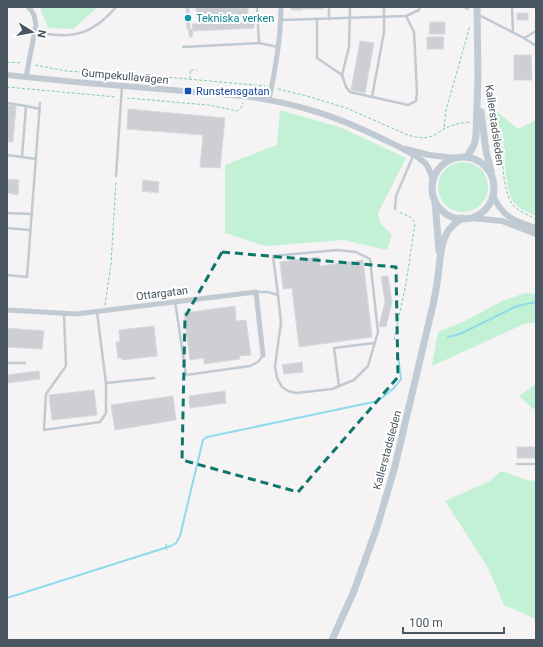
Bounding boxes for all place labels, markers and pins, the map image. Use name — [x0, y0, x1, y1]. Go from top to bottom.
place label: Tekniska verken — [196, 12, 274, 25]
marker: Tekniska verken — [183, 13, 193, 23]
place label: Runstensgatan — [196, 85, 270, 98]
marker: Runstensgatan — [183, 86, 193, 96]

